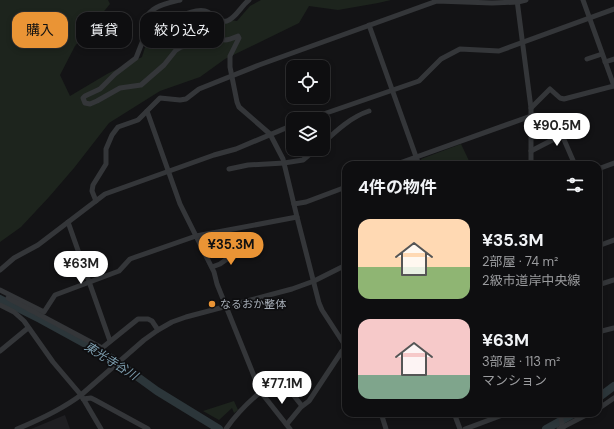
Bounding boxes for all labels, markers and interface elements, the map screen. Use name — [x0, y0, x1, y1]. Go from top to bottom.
chip: 購入 — [12, 12, 68, 48]
chip: 賃貸 — [76, 12, 132, 48]
chip: 絞り込み — [140, 12, 224, 48]
map controls — [286, 60, 330, 156]
button: locate — [286, 60, 330, 104]
button: layers — [286, 112, 330, 156]
pin: ¥90.5M — [524, 113, 590, 147]
text: ¥90.5M — [533, 117, 581, 134]
icon: filters — [564, 174, 586, 196]
text: 4件の物件 — [358, 176, 437, 198]
text: ¥35.3M — [482, 229, 543, 251]
pin: ¥35.3M — [198, 232, 264, 266]
icon: home — [390, 235, 438, 283]
text: ¥35.3M — [207, 236, 255, 253]
pin: ¥63M — [57, 251, 105, 285]
text: 2部屋 · 74 m² — [482, 253, 558, 270]
text: ¥63M — [63, 255, 99, 272]
text: 2級市道岸中央線 — [482, 272, 581, 289]
place label: なるおか整体 — [220, 297, 287, 311]
marker: なるおか整体 — [207, 299, 217, 309]
text: ¥63M — [482, 329, 529, 351]
icon: home — [390, 335, 438, 383]
water label: 東光寺谷川 — [81, 338, 142, 385]
text: 3部屋 · 113 m² — [482, 353, 560, 370]
pin: ¥77.1M — [249, 371, 315, 405]
text: マンション — [482, 372, 547, 389]
text: ¥77.1M — [261, 375, 303, 392]

